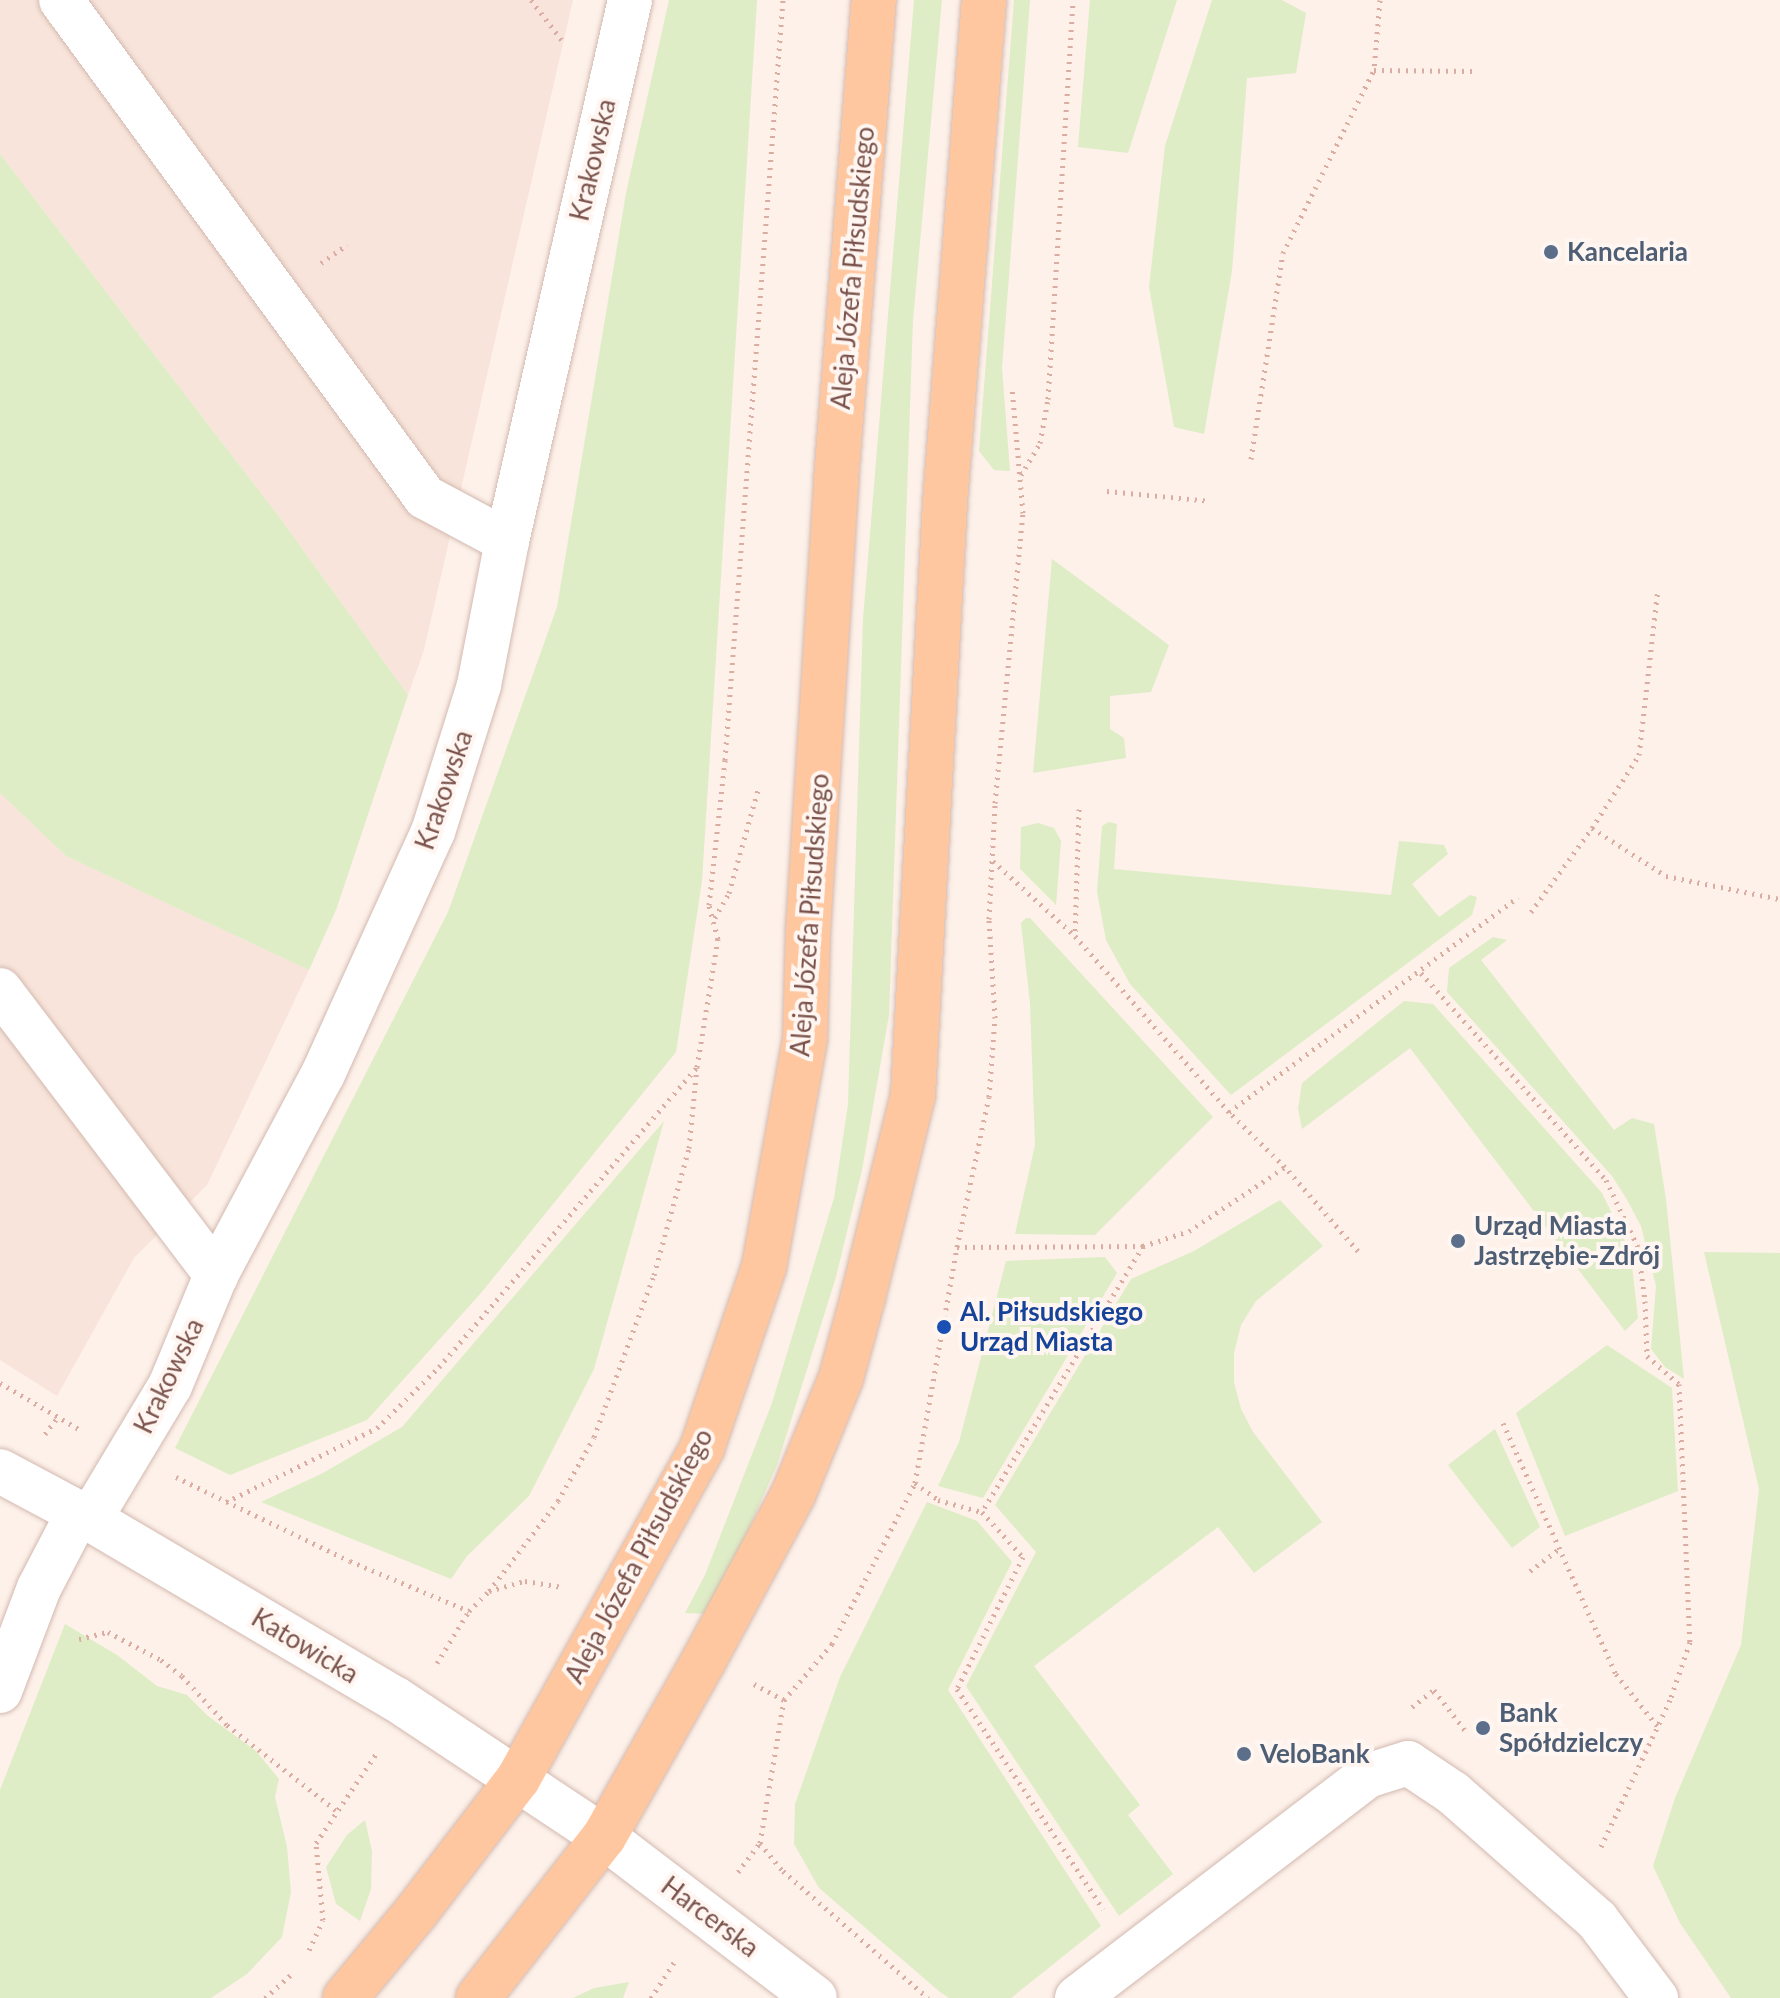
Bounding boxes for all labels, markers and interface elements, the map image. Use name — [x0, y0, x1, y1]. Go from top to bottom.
street label: Krakowska — [564, 96, 622, 224]
street label: Aleja Józefa Piłsudskiego — [825, 125, 881, 411]
place label: Kancelaria — [1567, 236, 1688, 268]
marker: Kancelaria — [1542, 243, 1560, 261]
street label: Krakowska — [409, 726, 479, 854]
street label: Aleja Józefa Piłsudskiego — [785, 772, 835, 1058]
place label: Urząd Miasta Jastrzębie-Zdrój — [1474, 1210, 1660, 1272]
marker: Urząd Miasta Jastrzębie-Zdrój — [1449, 1232, 1467, 1250]
place label: Al. Piłsudskiego Urząd Miasta — [960, 1296, 1143, 1358]
street label: Krakowska — [128, 1313, 210, 1439]
marker: Al. Piłsudskiego Urząd Miasta — [935, 1318, 953, 1336]
street label: Aleja Józefa Piłsudskiego — [558, 1423, 720, 1689]
street label: Katowicka — [246, 1602, 364, 1690]
place label: Bank Spółdzielczy — [1499, 1697, 1643, 1758]
marker: Bank Spółdzielczy — [1474, 1719, 1492, 1737]
place label: VeloBank — [1260, 1738, 1370, 1770]
marker: VeloBank — [1235, 1745, 1253, 1763]
street label: Harcerska — [655, 1870, 765, 1964]

